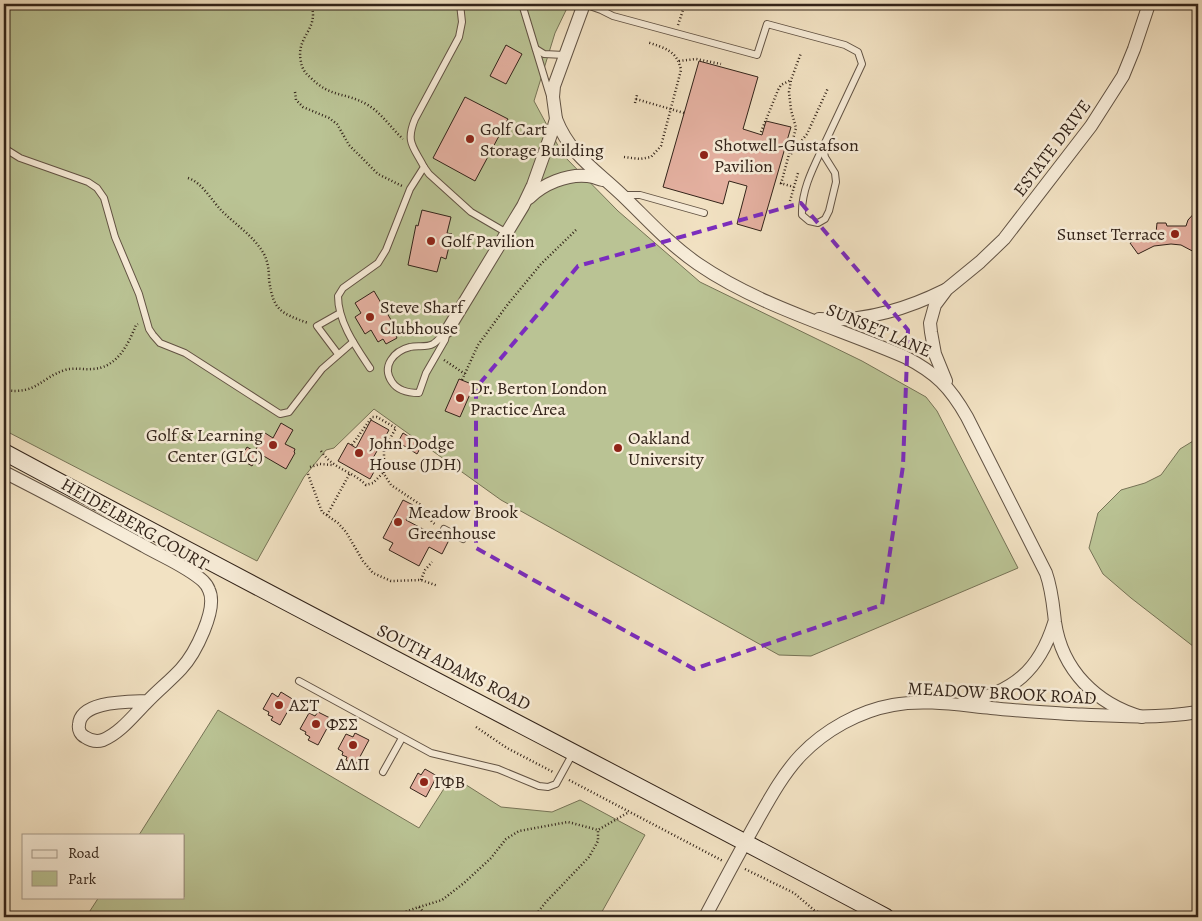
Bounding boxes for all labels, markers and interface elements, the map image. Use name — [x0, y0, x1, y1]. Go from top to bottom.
street label: ESTATE DRIVE — [1008, 95, 1096, 201]
place label: Golf Cart Storage Building — [480, 117, 604, 162]
marker: Golf Cart Storage Building — [464, 133, 476, 145]
place label: Shotwell-Gustafson Pavilion — [714, 133, 859, 178]
marker: Shotwell-Gustafson Pavilion — [698, 149, 710, 161]
place label: Sunset Terrace — [1057, 222, 1165, 246]
marker: Sunset Terrace — [1169, 228, 1181, 240]
place label: Golf Pavilion — [441, 229, 535, 253]
marker: Golf Pavilion — [425, 235, 437, 247]
place label: Steve Sharf Clubhouse — [380, 295, 466, 340]
street label: SUNSET LANE — [823, 297, 935, 363]
marker: Steve Sharf Clubhouse — [364, 311, 376, 323]
place label: Dr. Berton London Practice Area — [470, 376, 607, 421]
marker: Dr. Berton London Practice Area — [454, 392, 466, 404]
place label: Golf & Learning Center (GLC) — [146, 423, 263, 468]
place label: Oakland University — [628, 426, 705, 471]
place label: John Dodge House (JDH) — [369, 431, 462, 476]
marker: Golf & Learning Center (GLC) — [267, 439, 279, 451]
marker: Oakland University — [612, 442, 624, 454]
marker: John Dodge House (JDH) — [353, 447, 365, 459]
street label: HEIDELBERG COURT — [57, 472, 214, 576]
place label: Meadow Brook Greenhouse — [408, 500, 518, 545]
marker: Meadow Brook Greenhouse — [392, 516, 404, 528]
street label: SOUTH ADAMS ROAD — [373, 618, 535, 716]
street label: MEADOW BROOK ROAD — [907, 676, 1097, 710]
place label: AΣΤ — [288, 693, 320, 717]
marker: AΣΤ — [273, 699, 285, 711]
place label: ΦΣΣ — [326, 712, 358, 736]
marker: ΦΣΣ — [310, 718, 322, 730]
marker: AΛΠ — [347, 739, 359, 751]
place label: AΛΠ — [335, 752, 370, 776]
place label: ΓΦB — [434, 770, 465, 794]
marker: ΓΦB — [418, 776, 430, 788]
legend — [22, 834, 185, 898]
text: Road — [68, 843, 100, 863]
text: Park — [68, 869, 97, 889]

